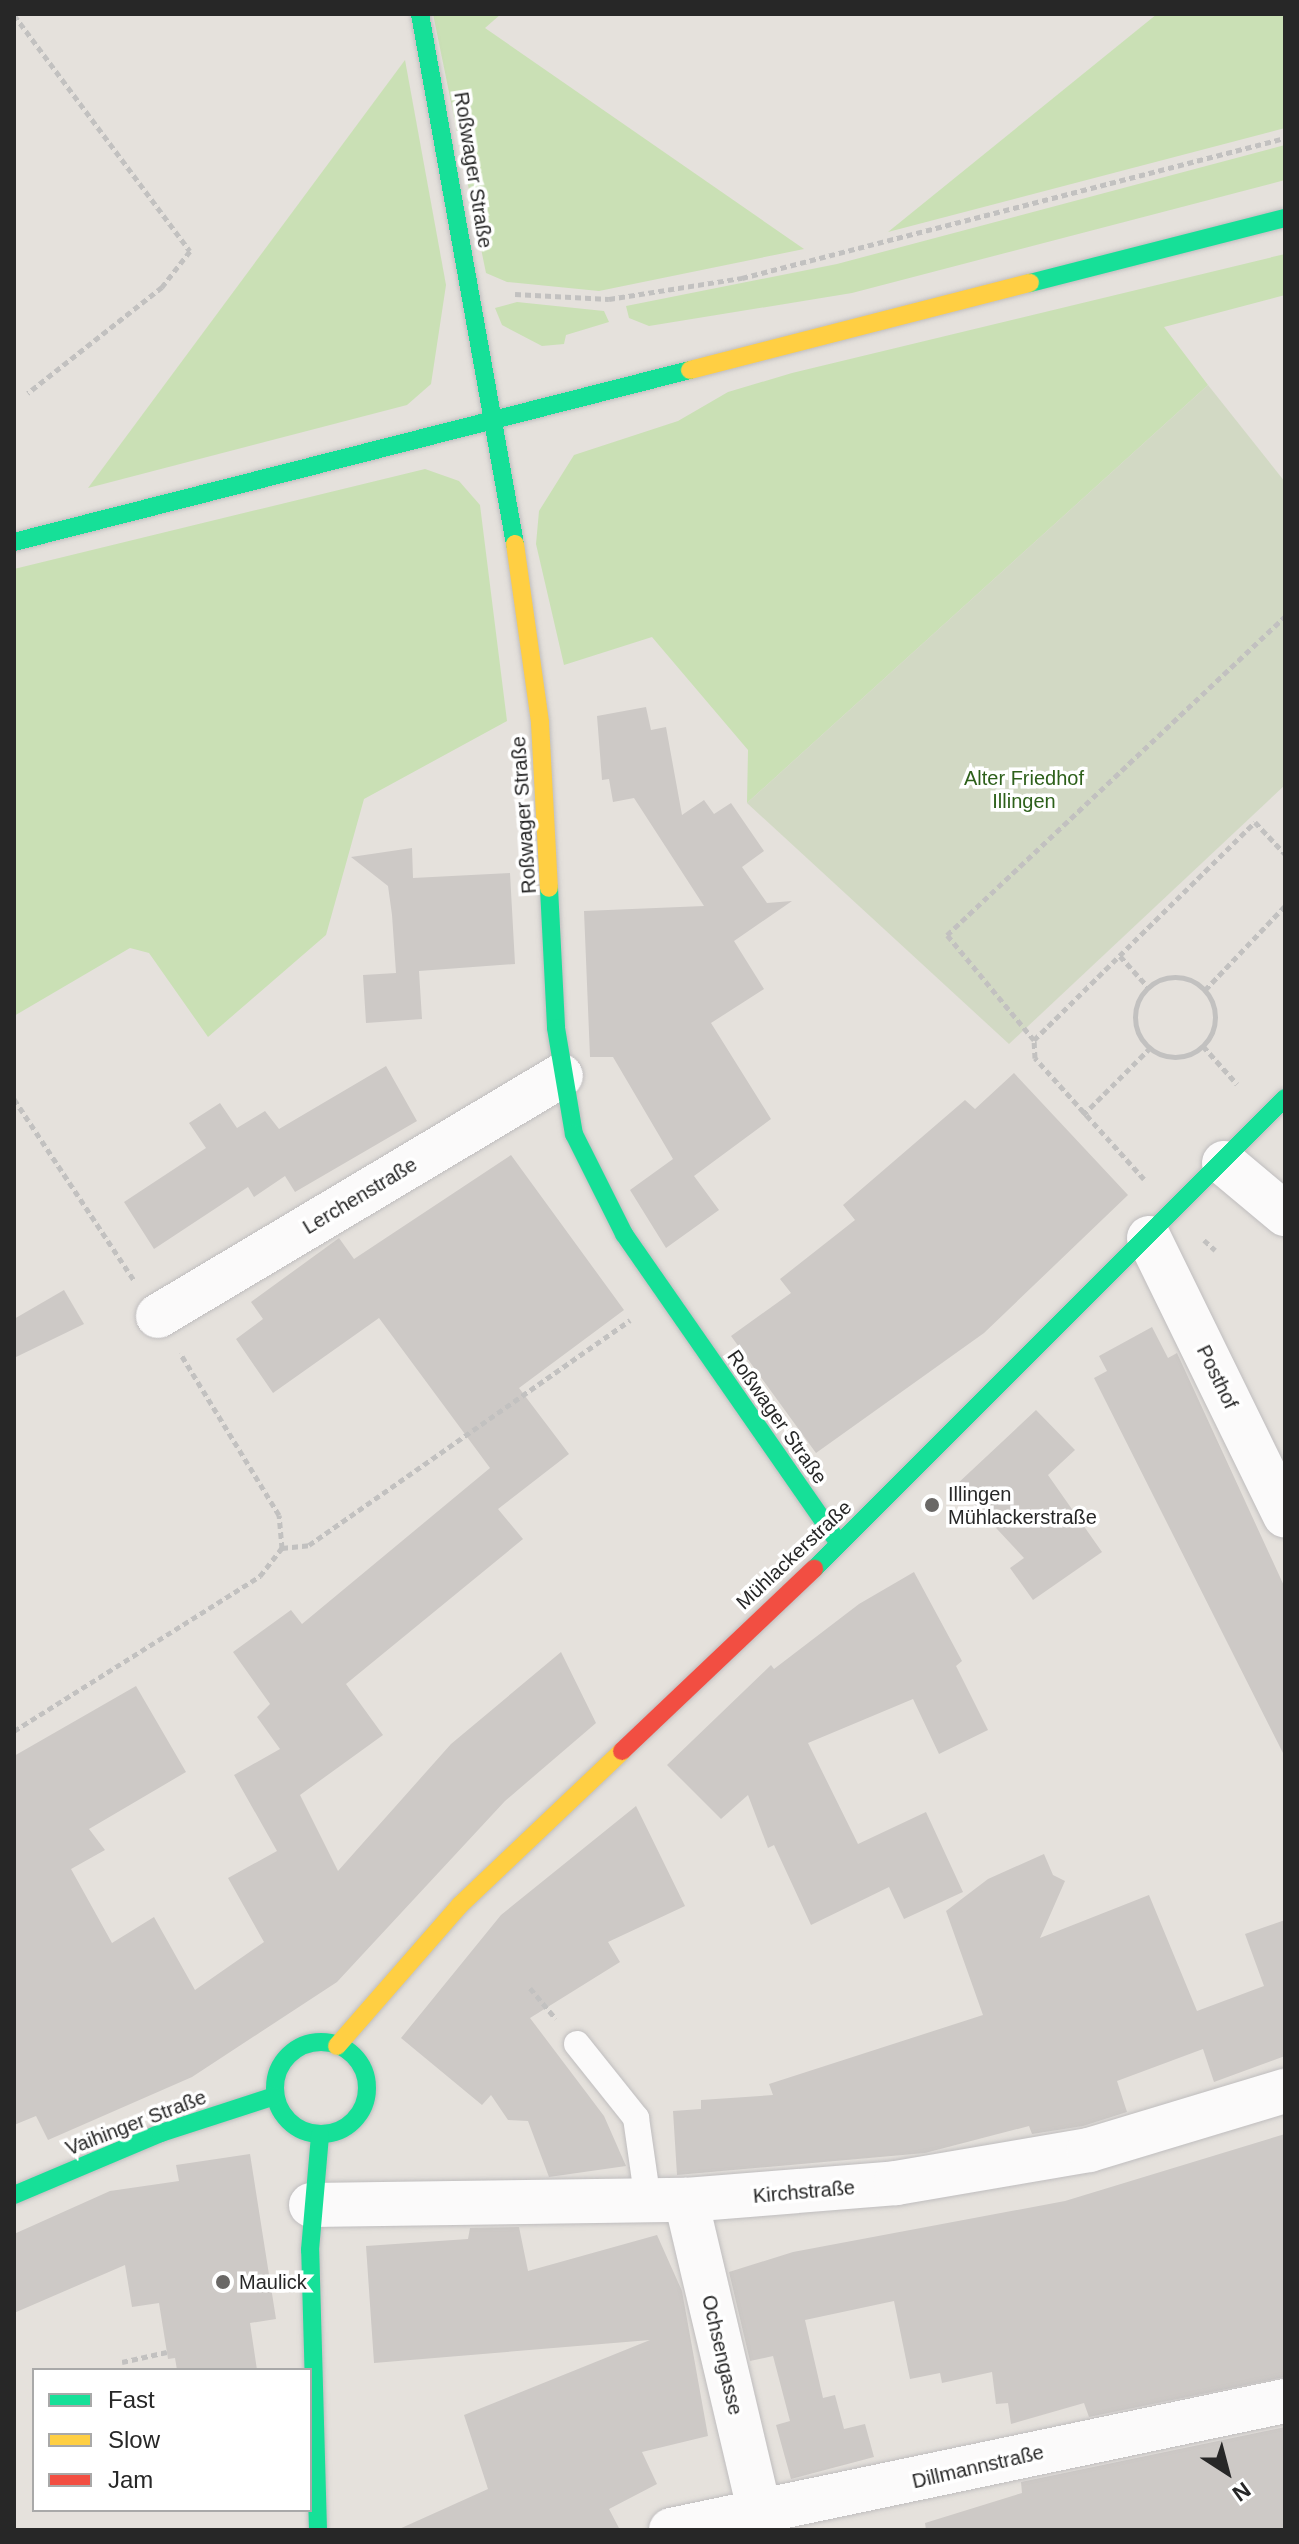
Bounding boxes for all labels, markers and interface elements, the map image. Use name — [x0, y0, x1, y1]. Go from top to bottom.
street label: Roßwager Straße — [449, 90, 497, 250]
street label: Roßwager Straße — [507, 735, 541, 895]
park label: Alter Friedhof Illingen — [964, 766, 1084, 813]
street label: Lerchenstraße — [299, 1153, 421, 1239]
street label: Posthof — [1191, 1341, 1243, 1413]
street label: Roßwager Straße — [722, 1345, 832, 1489]
place label: Illingen Mühlackerstraße — [948, 1482, 1097, 1529]
street label: Mühlackerstraße — [731, 1495, 857, 1615]
marker: Illingen Mühlackerstraße — [923, 1496, 941, 1514]
street label: Vaihinger Straße — [62, 2085, 210, 2161]
street label: Kirchstraße — [752, 2176, 856, 2208]
place label: Maulick — [239, 2270, 307, 2294]
marker: Maulick — [214, 2273, 232, 2291]
street label: Ochsengasse — [697, 2293, 747, 2417]
legend — [32, 2368, 312, 2512]
text: Fast — [108, 2386, 155, 2413]
text: Slow — [108, 2426, 160, 2453]
north arrow — [1187, 2432, 1267, 2512]
street label: Dillmannstraße — [910, 2440, 1046, 2494]
text: Jam — [108, 2466, 153, 2493]
text: N — [1228, 2477, 1255, 2507]

